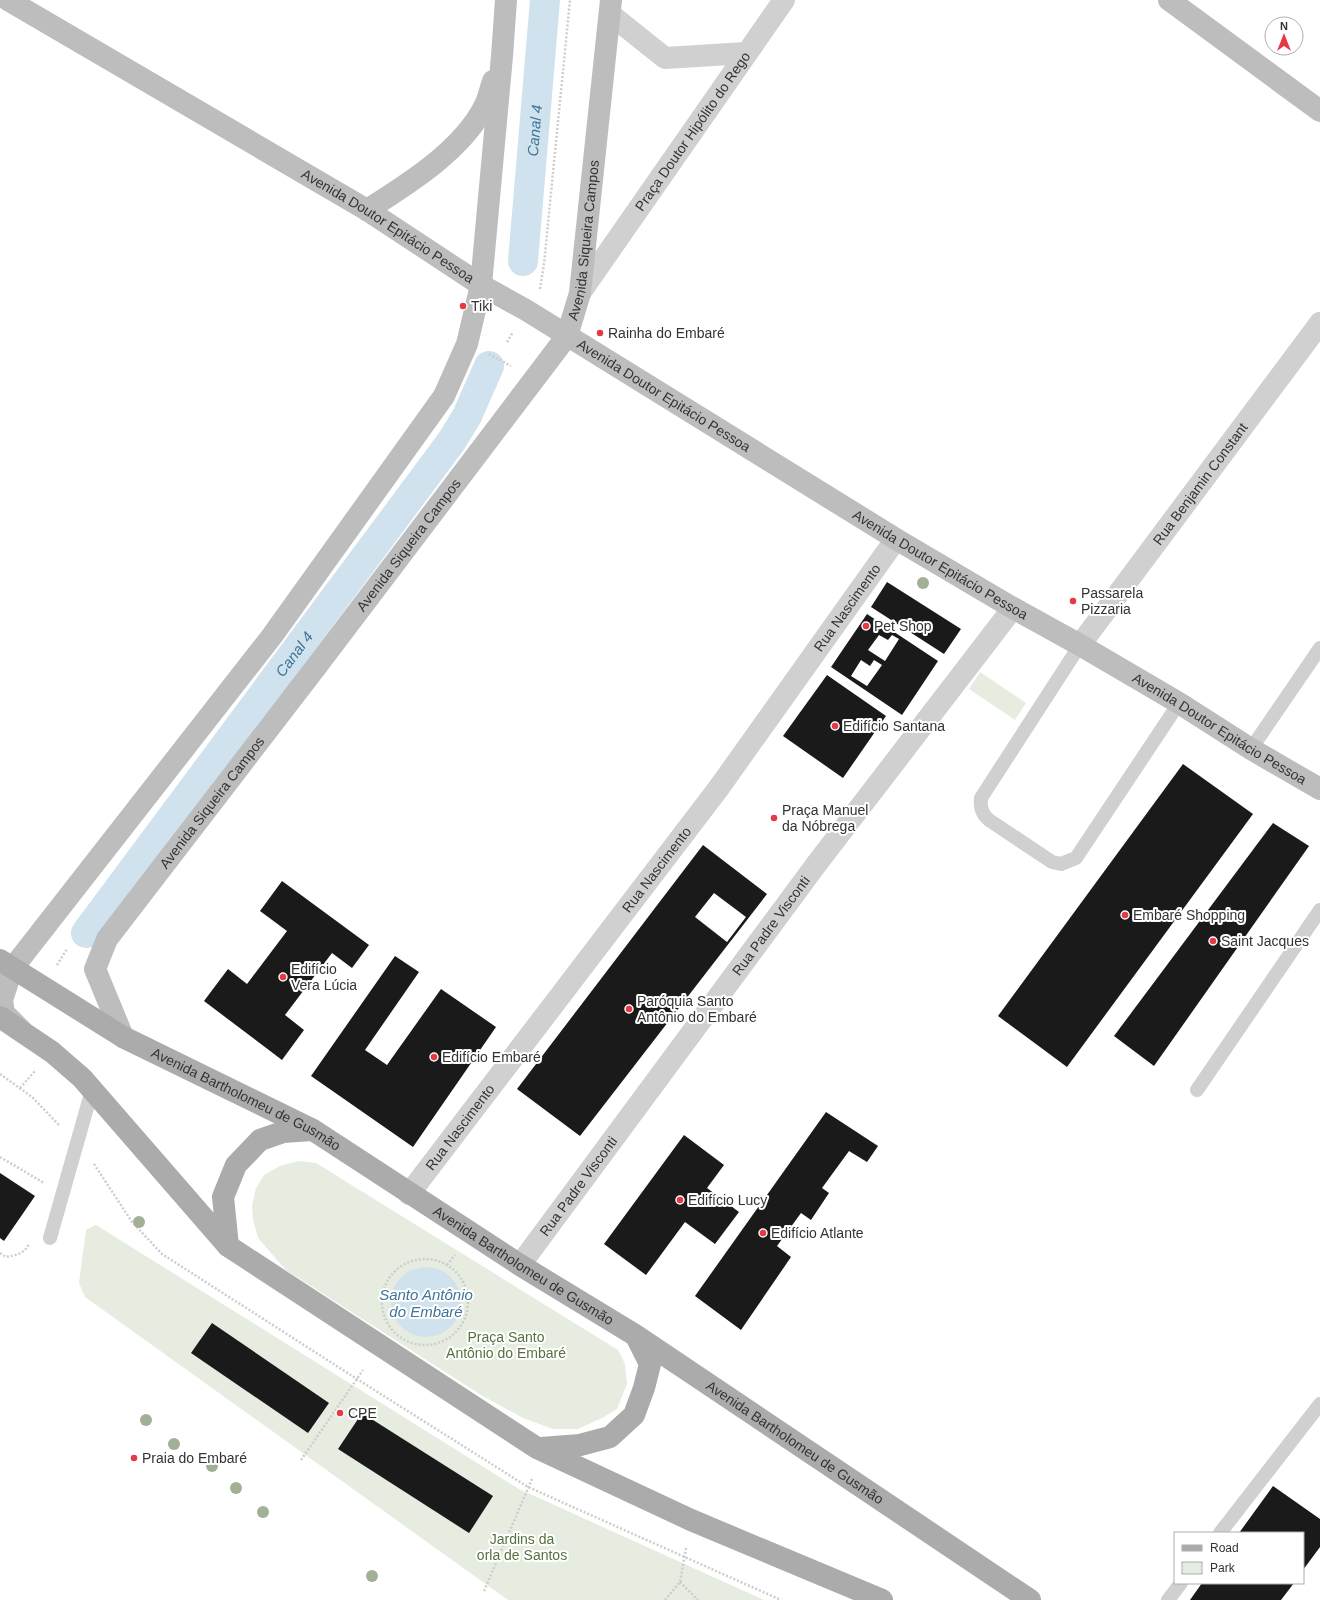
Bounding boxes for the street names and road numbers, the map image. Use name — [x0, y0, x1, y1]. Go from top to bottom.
street label: Praça Doutor Hipólito do Rego — [632, 49, 754, 214]
street label: Avenida Siqueira Campos — [564, 159, 602, 322]
street label: Avenida Doutor Epitácio Pessoa — [299, 166, 477, 286]
street label: Avenida Doutor Epitácio Pessoa — [574, 336, 754, 455]
street label: Rua Benjamin Constant — [1149, 420, 1251, 548]
street label: Avenida Siqueira Campos — [353, 476, 464, 614]
street label: Avenida Doutor Epitácio Pessoa — [850, 506, 1031, 623]
street label: Rua Nascimento — [811, 561, 884, 655]
street label: Avenida Doutor Epitácio Pessoa — [1130, 670, 1310, 788]
street label: Avenida Siqueira Campos — [156, 733, 268, 872]
street label: Rua Nascimento — [619, 823, 694, 916]
street label: Rua Padre Visconti — [729, 873, 813, 979]
street label: Avenida Bartholomeu de Gusmão — [149, 1044, 344, 1154]
street label: Rua Nascimento — [422, 1081, 498, 1173]
street label: Rua Padre Visconti — [536, 1133, 620, 1239]
street label: Avenida Bartholomeu de Gusmão — [430, 1203, 617, 1328]
street label: Avenida Bartholomeu de Gusmão — [703, 1377, 887, 1508]

